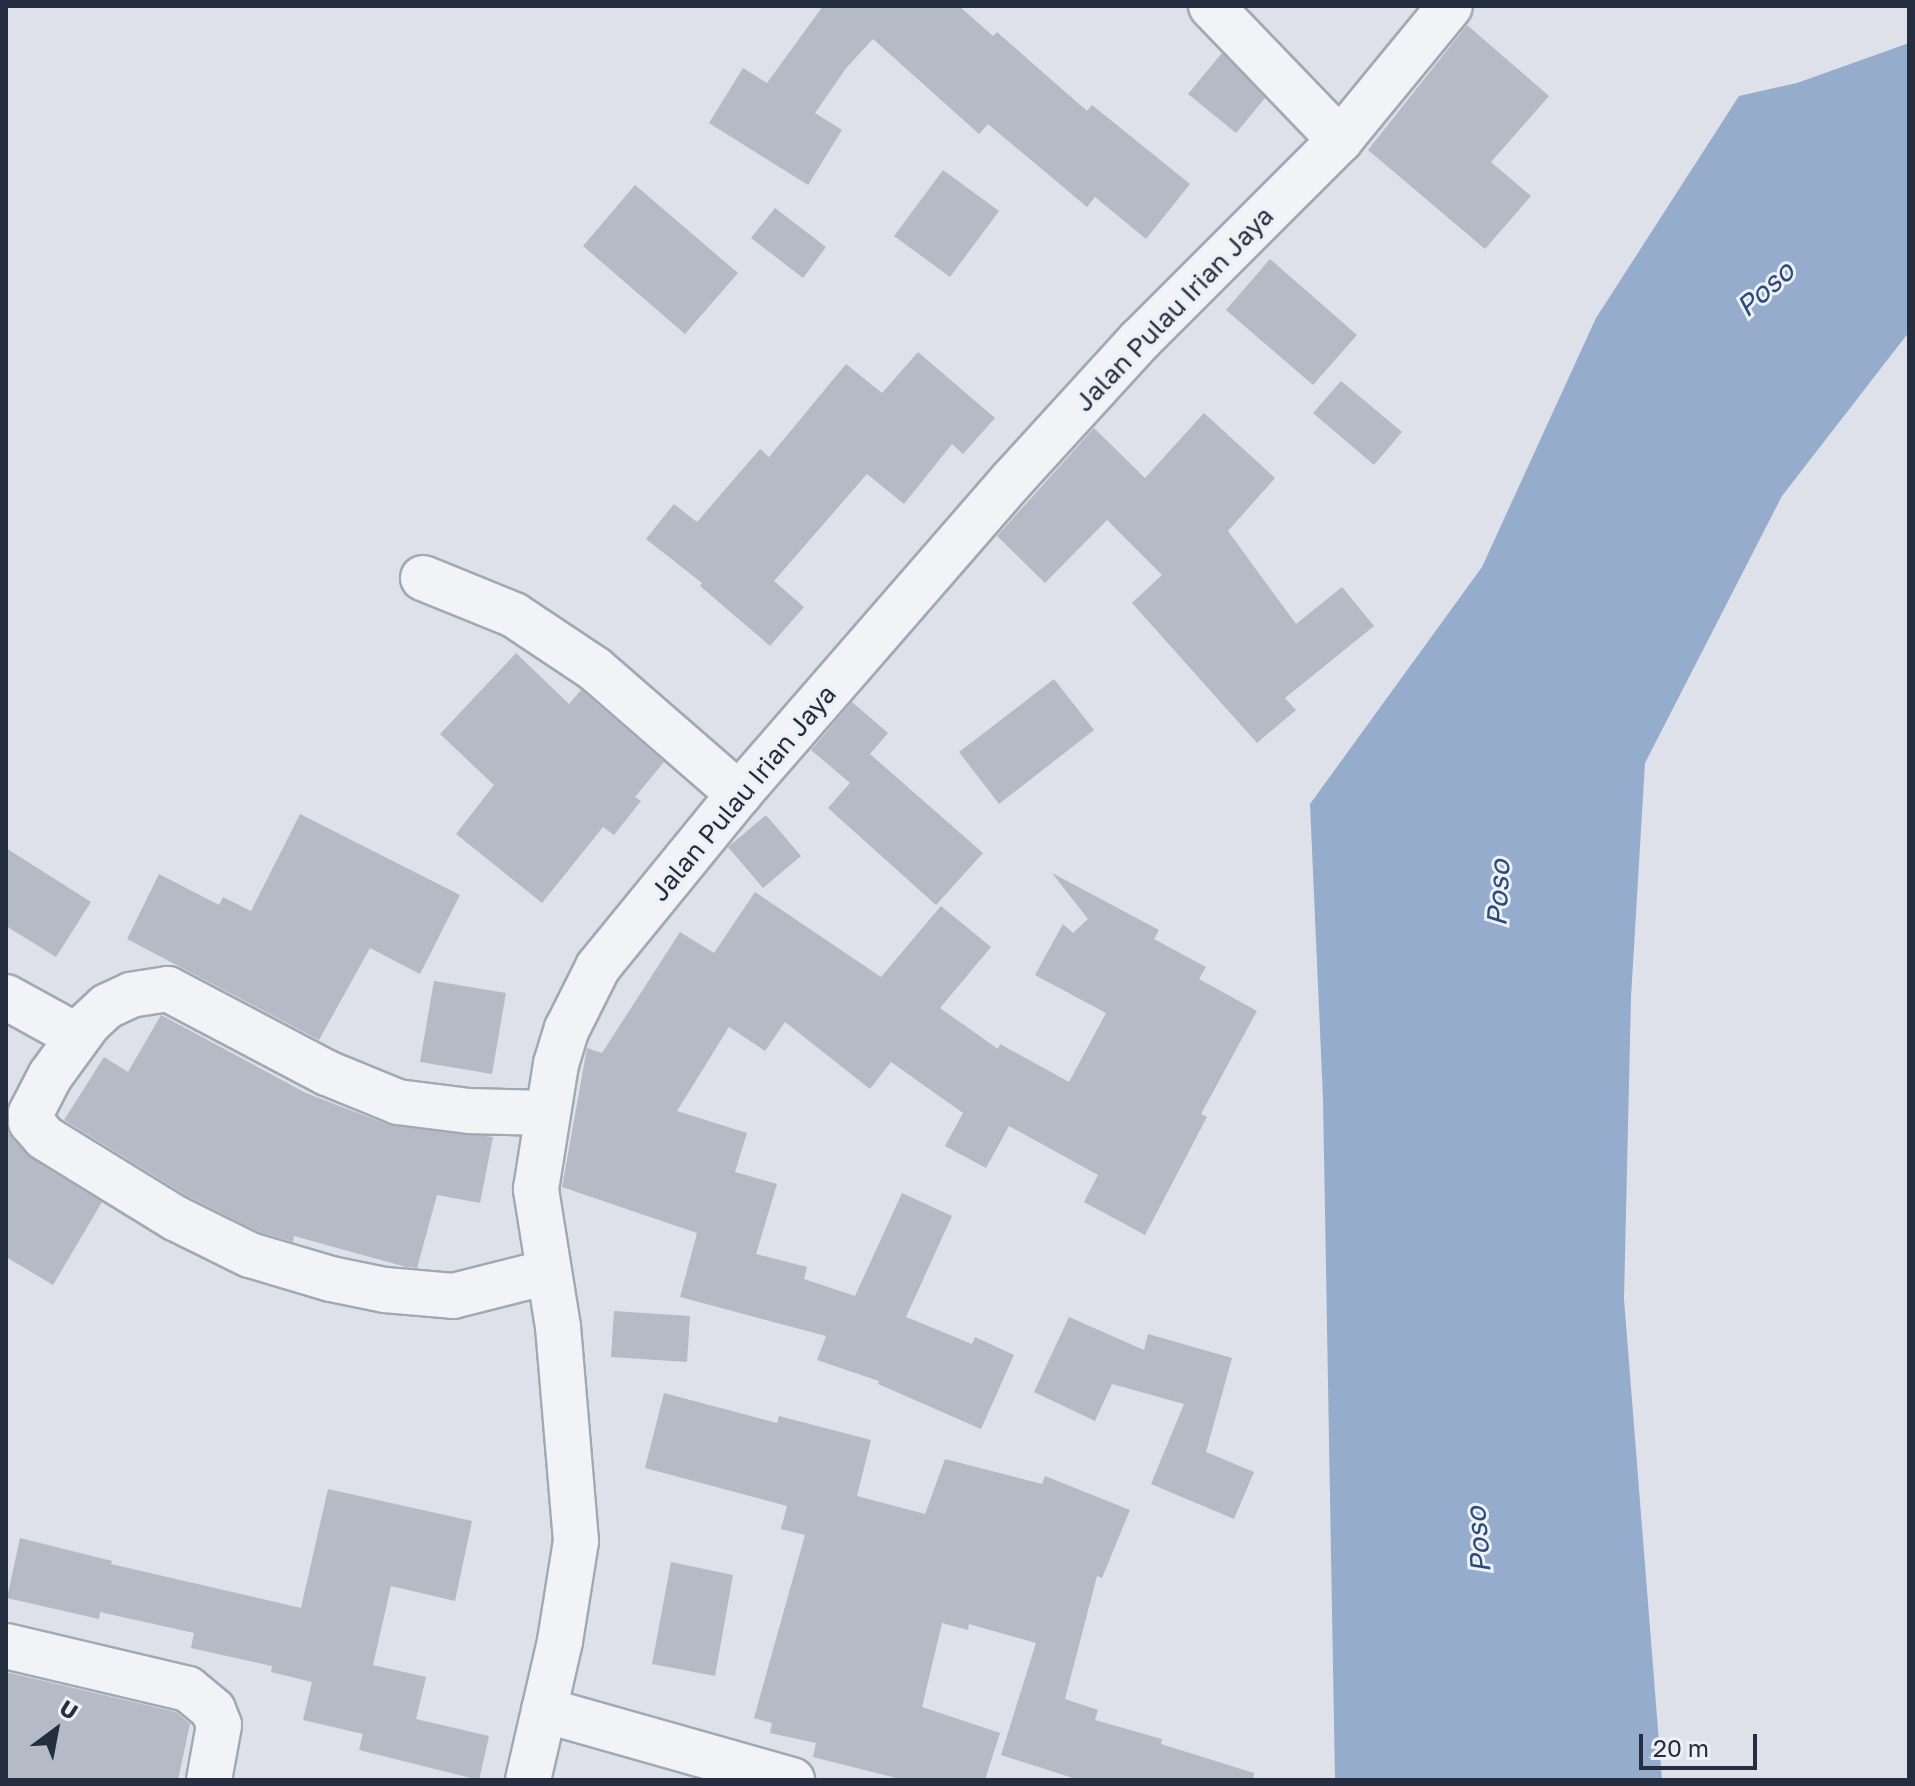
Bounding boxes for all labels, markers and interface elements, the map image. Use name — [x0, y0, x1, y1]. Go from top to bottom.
street label: Jalan Pulau Irian Jaya — [1068, 200, 1280, 418]
water label: Poso — [1729, 254, 1801, 324]
street label: Jalan Pulau Irian Jaya — [644, 679, 842, 907]
water label: Poso — [1479, 859, 1517, 927]
water label: Poso — [1458, 1505, 1498, 1575]
north arrow — [16, 1690, 96, 1770]
text: U — [55, 1694, 83, 1725]
scale bar — [1643, 1718, 1761, 1768]
text: 20 m — [1653, 1733, 1709, 1762]

